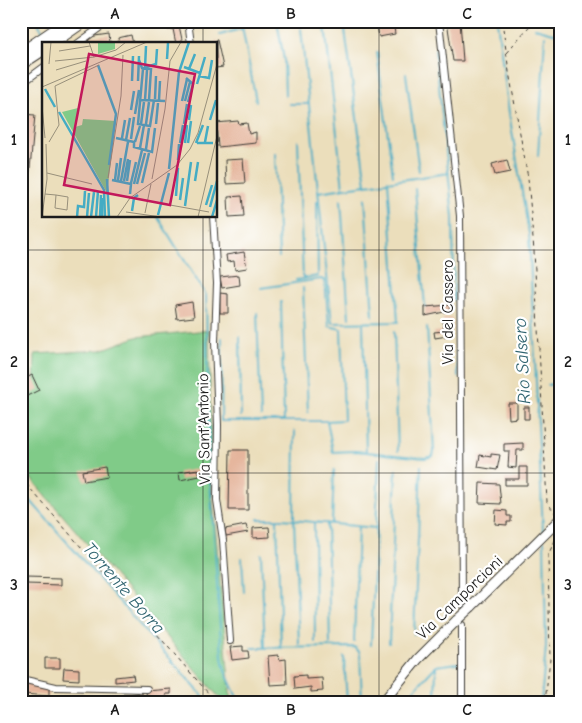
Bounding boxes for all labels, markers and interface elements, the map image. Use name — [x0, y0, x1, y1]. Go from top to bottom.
text: A — [111, 5, 120, 23]
text: B — [286, 5, 296, 23]
text: C — [462, 5, 472, 23]
inset map — [42, 42, 218, 218]
text: 1 — [11, 131, 17, 149]
text: 1 — [565, 131, 571, 149]
street label: Via del Cassero — [439, 259, 457, 365]
water label: Rio Salsero — [510, 317, 535, 404]
text: 2 — [10, 353, 18, 371]
text: 2 — [564, 353, 572, 371]
street label: Via Sant'Antonio — [194, 373, 214, 485]
water label: Torrente Borra — [78, 538, 169, 638]
street label: Via Camporcioni — [413, 552, 506, 643]
text: 3 — [10, 576, 18, 594]
text: 3 — [564, 576, 572, 594]
text: A — [111, 701, 120, 719]
text: B — [286, 701, 296, 719]
text: C — [462, 701, 472, 719]

